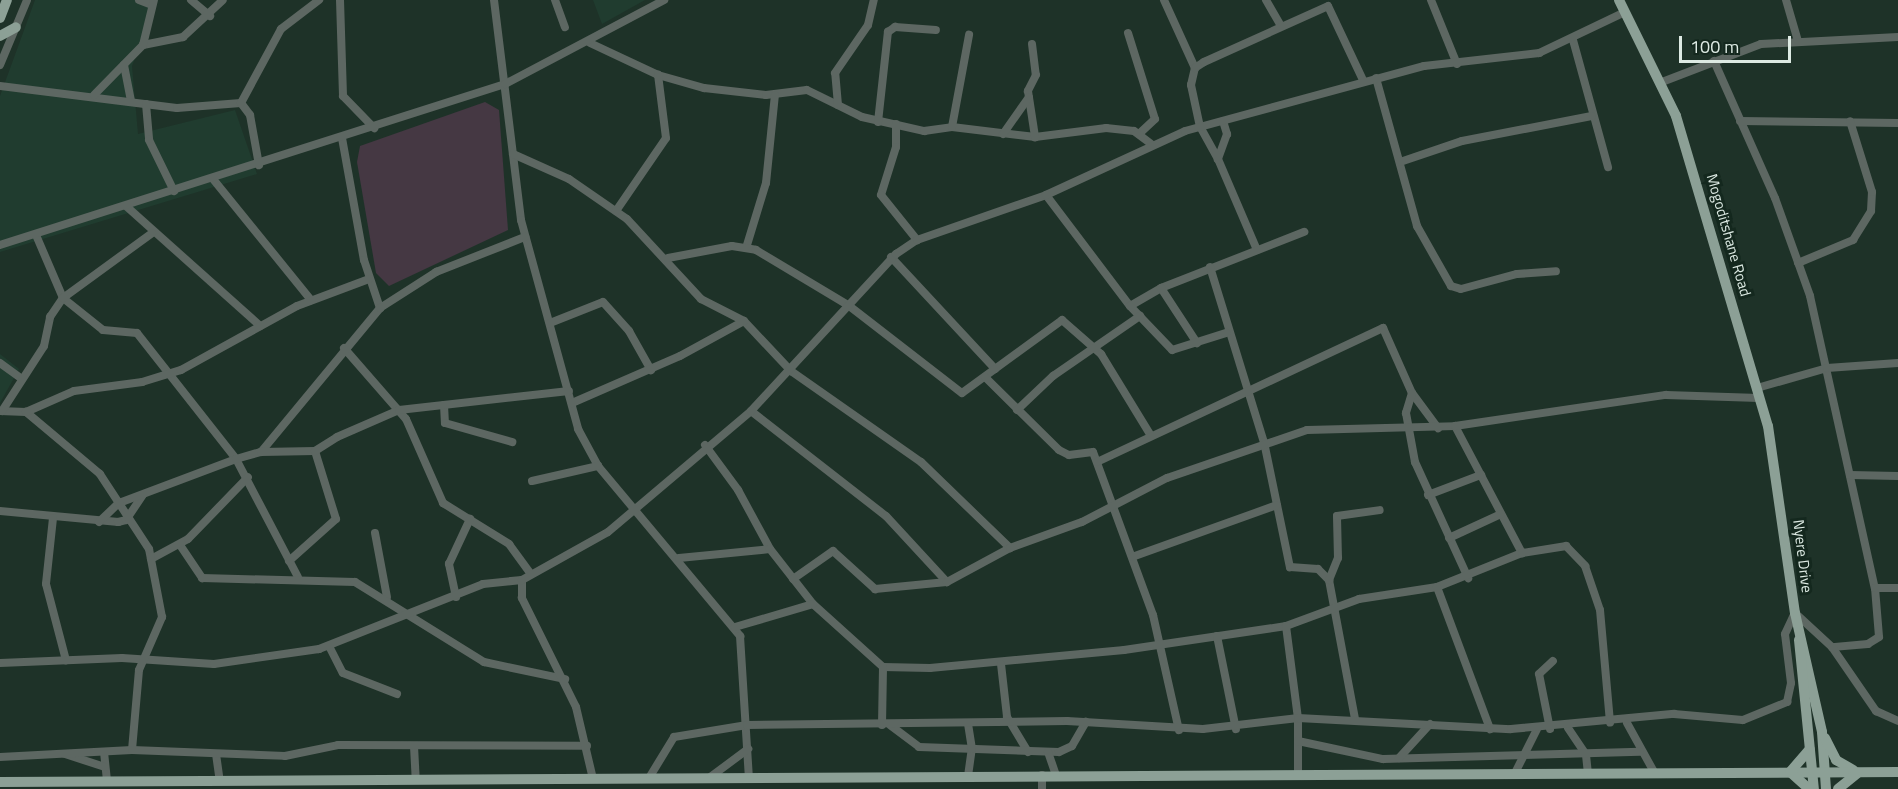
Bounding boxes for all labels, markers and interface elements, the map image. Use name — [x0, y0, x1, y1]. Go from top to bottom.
scale bar — [1682, 24, 1794, 62]
text: 100 m — [1690, 33, 1739, 60]
street label: Mogoditshane Road — [1703, 172, 1755, 298]
street label: Nyere Drive — [1790, 518, 1816, 594]

